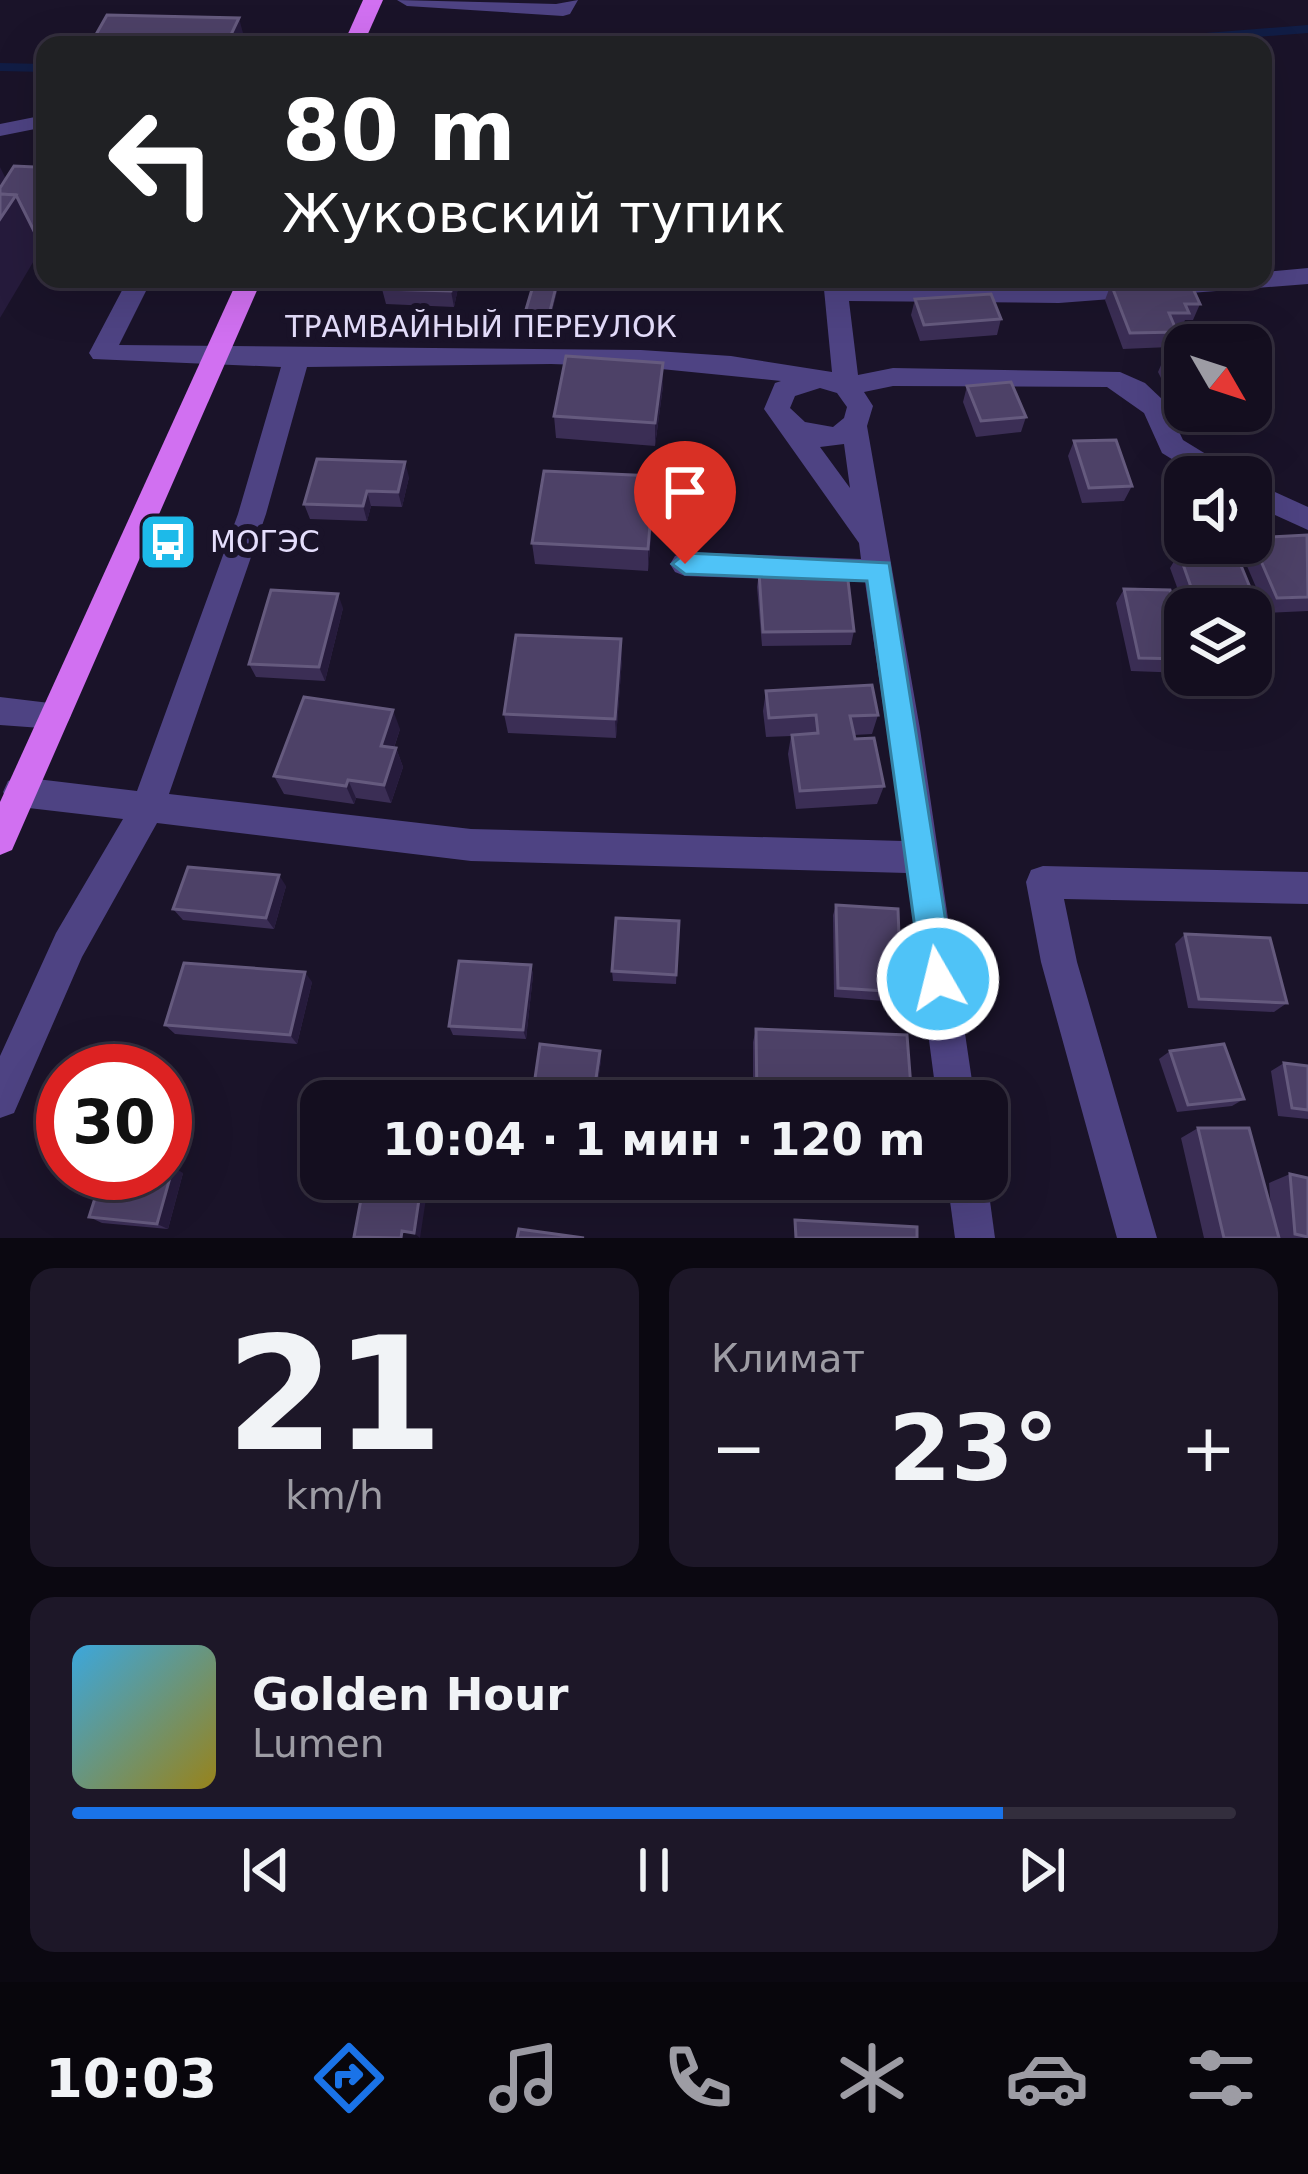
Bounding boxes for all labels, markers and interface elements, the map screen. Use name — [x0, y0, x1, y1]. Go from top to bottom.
text: 80 m — [282, 82, 516, 180]
icon: left — [84, 84, 240, 240]
text: Жуковский тупик — [282, 182, 786, 245]
street label: ТРАМВАЙНЫЙ ПЕРЕУЛОК — [284, 309, 677, 344]
north arrow — [1164, 324, 1272, 432]
map controls — [1164, 324, 1272, 696]
pin — [634, 441, 736, 564]
button: sound — [1164, 456, 1272, 564]
icon: arrive — [652, 459, 718, 525]
bus stop icon: МОГЭС — [137, 511, 199, 573]
place label: МОГЭС — [210, 524, 320, 559]
button: layers — [1164, 588, 1272, 696]
position arrow — [875, 916, 1001, 1042]
speed limit sign: 30 — [36, 1044, 192, 1200]
text: 10:04 · 1 мин · 120 m — [383, 1113, 925, 1166]
text: 21 — [226, 1304, 443, 1486]
text: Климат — [711, 1336, 865, 1381]
text: 23° — [888, 1396, 1059, 1501]
text: − — [711, 1410, 766, 1487]
text: + — [1181, 1410, 1236, 1487]
text: km/h — [285, 1473, 384, 1518]
text: Golden Hour — [252, 1668, 569, 1721]
text: Lumen — [252, 1721, 384, 1766]
icon: previous — [233, 1837, 299, 1903]
icon: pause — [621, 1837, 687, 1903]
icon: next — [1009, 1837, 1075, 1903]
icon: directions — [307, 2036, 391, 2120]
icon: music — [482, 2036, 566, 2120]
icon: phone — [656, 2036, 740, 2120]
icon: climate — [830, 2036, 914, 2120]
icon: car — [1005, 2036, 1089, 2120]
icon: filters — [1179, 2036, 1263, 2120]
text: 10:03 — [45, 2047, 217, 2110]

